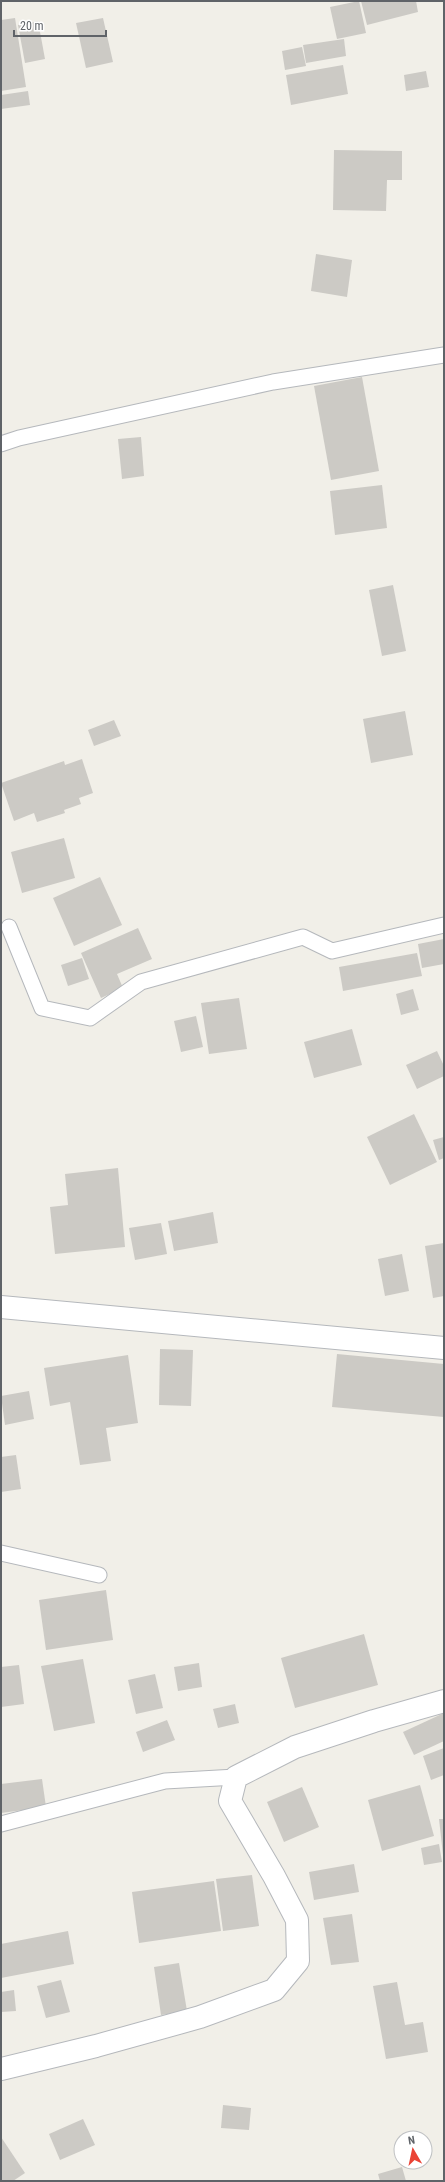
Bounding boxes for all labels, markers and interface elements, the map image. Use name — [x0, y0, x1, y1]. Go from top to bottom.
scale bar — [14, 12, 106, 38]
text: 20 m — [20, 19, 44, 33]
north arrow — [393, 2130, 433, 2170]
text: N — [407, 2134, 416, 2148]

